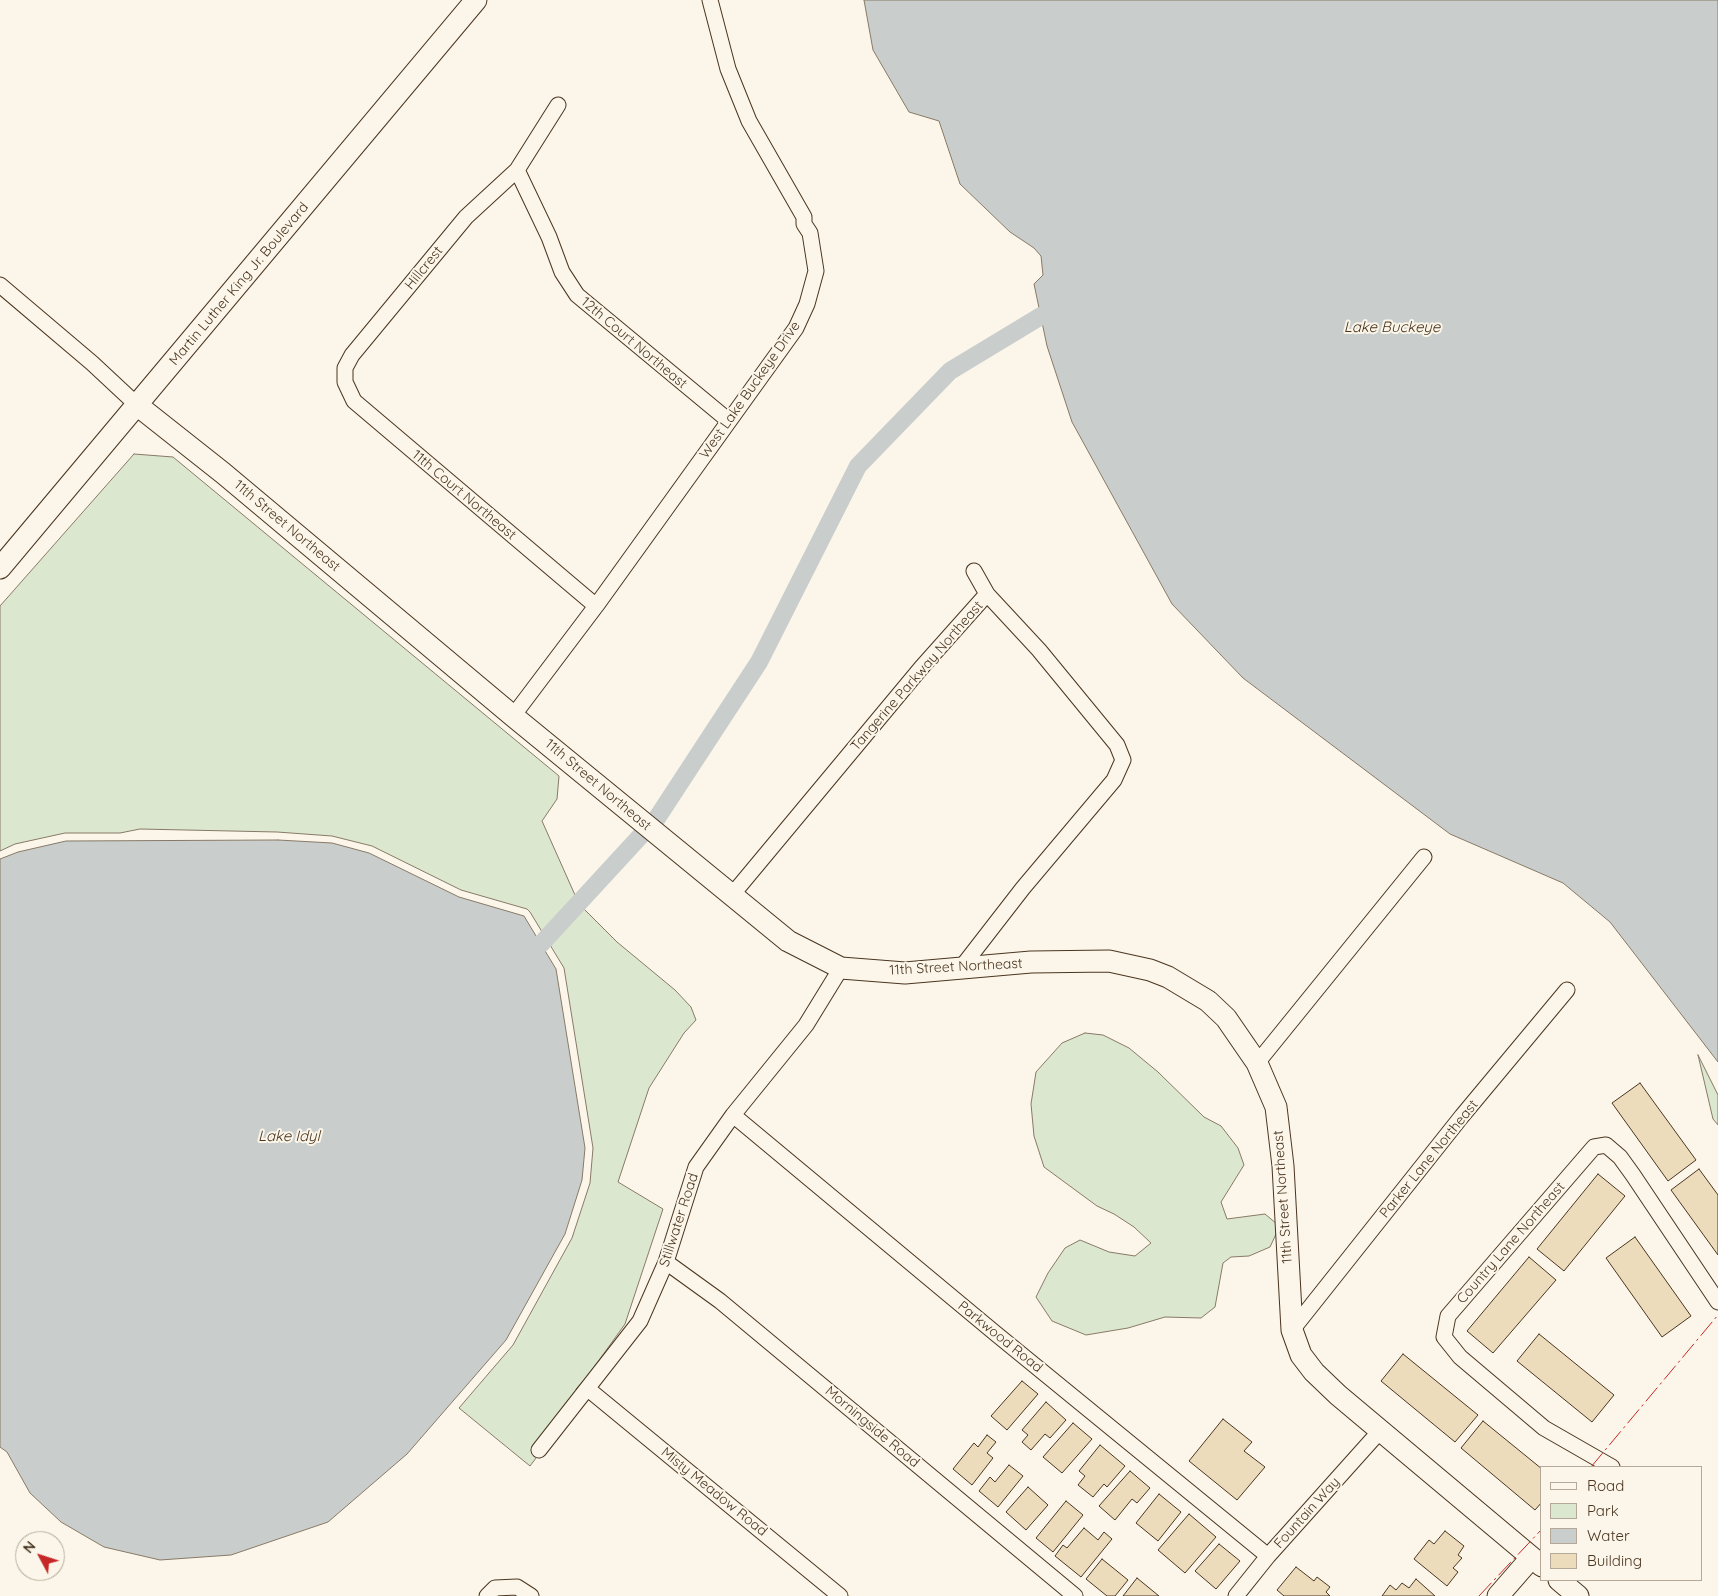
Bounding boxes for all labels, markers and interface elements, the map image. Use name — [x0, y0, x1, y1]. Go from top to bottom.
street label: Martin Luther King Jr. Boulevard — [166, 199, 312, 369]
street label: Hillcrest — [401, 243, 447, 293]
street label: 12th Court Northeast — [577, 294, 691, 392]
street label: West Lake Buckeye Drive — [696, 318, 804, 462]
water label: Lake Buckeye — [1344, 318, 1440, 336]
street label: 11th Court Northeast — [408, 446, 520, 544]
street label: 11th Street Northeast — [230, 477, 344, 575]
street label: Tangerine Parkway Northeast — [847, 598, 987, 754]
street label: 11th Street Northeast — [541, 736, 655, 834]
street label: 11th Street Northeast — [889, 955, 1023, 979]
street label: Parker Lane Northeast — [1376, 1097, 1482, 1221]
water label: Lake Idyl — [258, 1127, 320, 1145]
street label: 11th Street Northeast — [1270, 1130, 1296, 1264]
street label: Stillwater Road — [656, 1171, 702, 1269]
street label: Country Lane Northeast — [1454, 1179, 1568, 1307]
street label: Parkwood Road — [954, 1298, 1046, 1376]
street label: Morningside Road — [822, 1383, 922, 1471]
street label: Misty Meadow Road — [658, 1444, 770, 1540]
legend — [1540, 1466, 1703, 1581]
street label: Fountain Way — [1271, 1474, 1343, 1552]
text: Road — [1587, 1476, 1624, 1495]
text: Park — [1587, 1501, 1619, 1520]
text: Water — [1587, 1526, 1630, 1545]
north arrow — [15, 1531, 65, 1581]
text: N — [19, 1537, 39, 1557]
text: Building — [1587, 1551, 1642, 1570]

